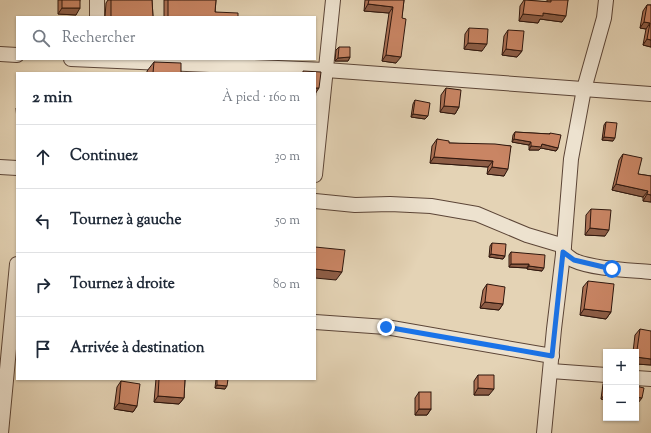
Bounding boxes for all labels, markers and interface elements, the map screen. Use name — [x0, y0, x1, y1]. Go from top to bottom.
search box — [16, 16, 316, 60]
icon: search — [30, 27, 52, 49]
text: Rechercher — [62, 28, 135, 49]
text: 2 min — [32, 86, 73, 110]
text: À pied · 160 m — [222, 89, 300, 107]
icon: ahead — [32, 146, 54, 168]
text: Continuez — [70, 146, 138, 167]
text: 30 m — [274, 148, 300, 166]
icon: left — [32, 210, 54, 232]
text: Tournez à gauche — [70, 210, 181, 231]
text: 50 m — [275, 212, 300, 230]
route start — [603, 260, 621, 278]
icon: right — [32, 274, 54, 296]
text: Tournez à droite — [70, 274, 175, 295]
text: 80 m — [273, 276, 300, 294]
route end — [377, 318, 395, 336]
icon: arrive — [32, 338, 54, 360]
text: Arrivée à destination — [70, 338, 205, 359]
map controls — [603, 349, 639, 421]
button: + — [603, 349, 639, 385]
button: − — [603, 385, 639, 421]

